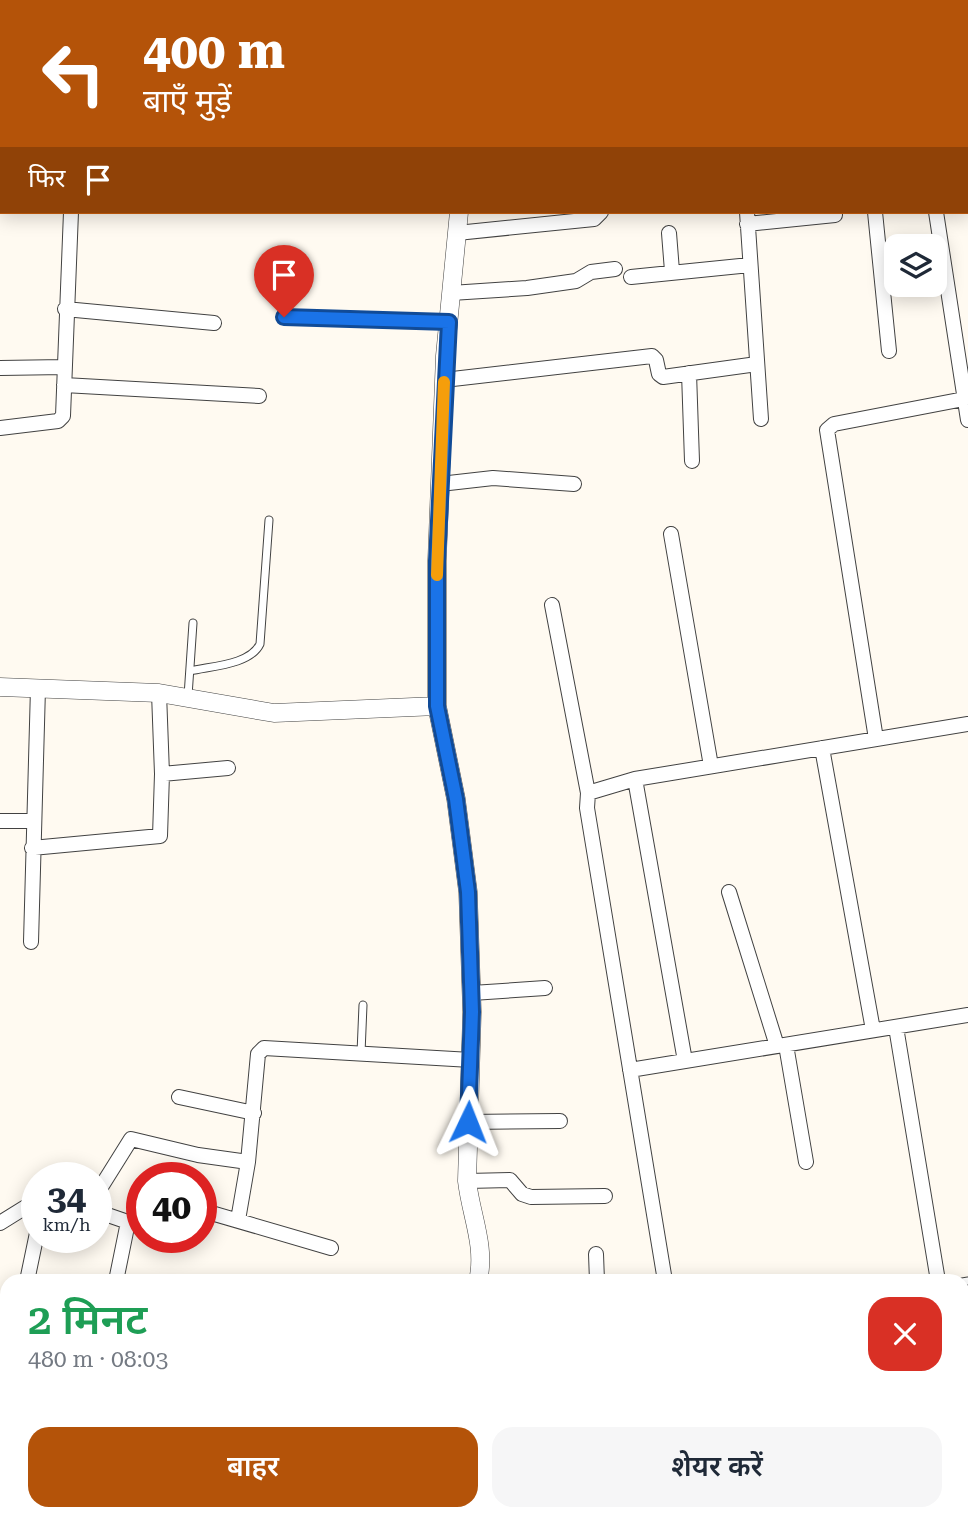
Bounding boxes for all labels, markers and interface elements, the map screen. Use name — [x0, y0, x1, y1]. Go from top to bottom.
text: 400 m — [143, 23, 285, 80]
icon: left — [28, 28, 119, 119]
text: बाएँ मुड़ें — [143, 82, 232, 120]
icon: arrive — [79, 161, 117, 199]
text: फिर — [28, 163, 65, 193]
map controls — [884, 234, 947, 297]
button: layers — [884, 234, 947, 297]
pin — [254, 245, 314, 317]
icon: arrive — [265, 256, 303, 294]
position arrow — [431, 1085, 505, 1159]
speed limit sign: 40 — [126, 1162, 217, 1253]
text: 34 — [47, 1178, 86, 1219]
text: km/h — [42, 1214, 91, 1235]
text: 2 मिनट — [28, 1295, 147, 1344]
button: close — [868, 1297, 942, 1371]
text: 480 m · 08:03 — [28, 1346, 168, 1373]
button: बाहर — [28, 1427, 478, 1507]
button: शेयर करें — [492, 1427, 942, 1507]

